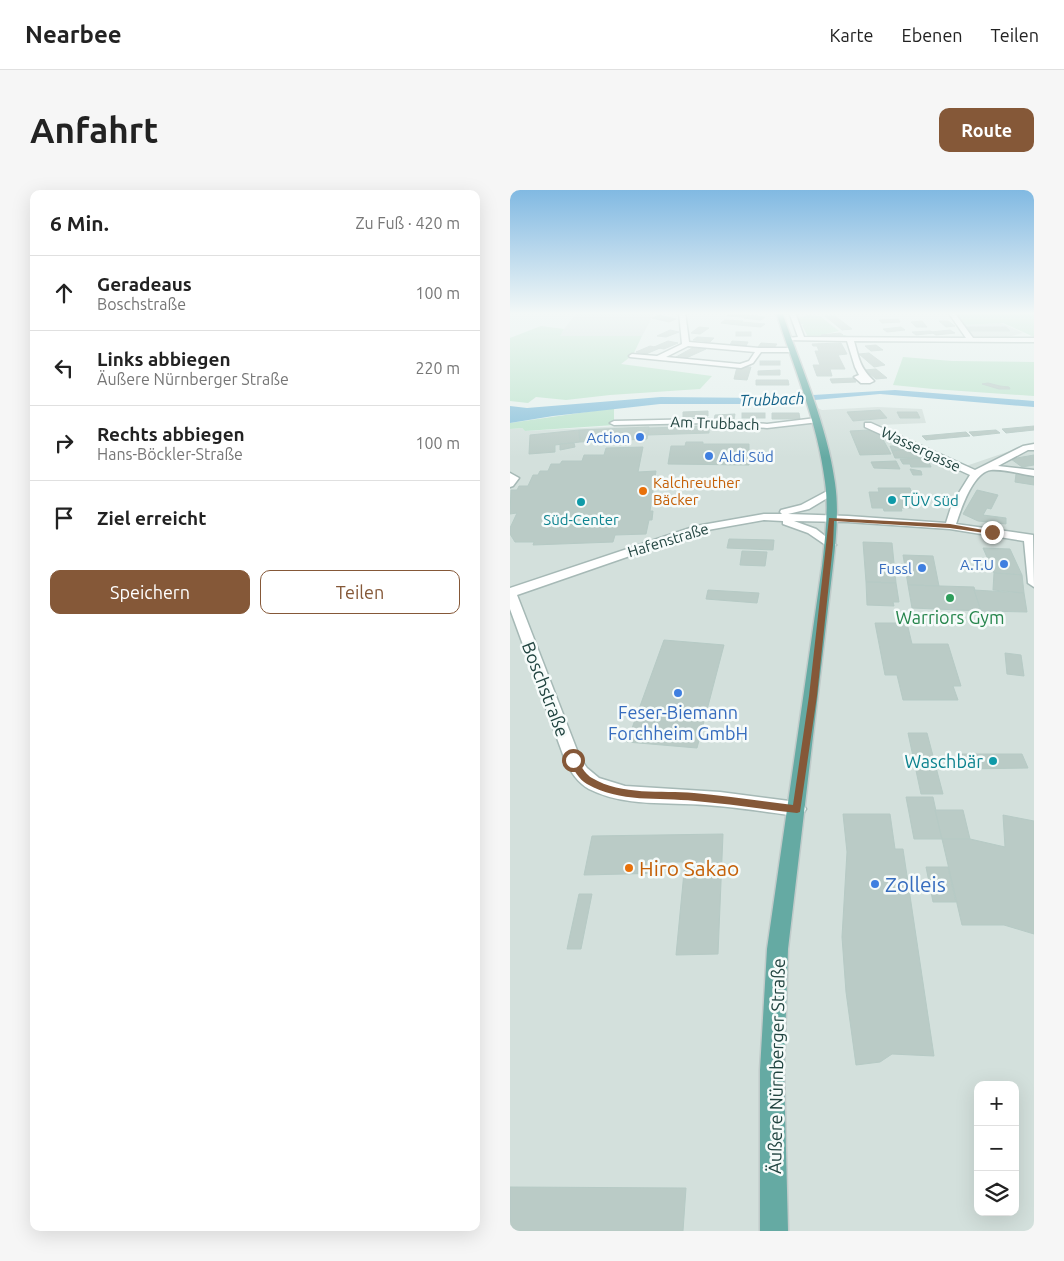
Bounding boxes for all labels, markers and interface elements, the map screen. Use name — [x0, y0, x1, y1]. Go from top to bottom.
text: Nearbee — [25, 21, 122, 48]
text: Karte — [830, 25, 874, 45]
text: Ebenen — [902, 25, 963, 45]
text: Teilen — [991, 25, 1039, 45]
button: Route — [939, 108, 1034, 152]
text: Anfahrt — [30, 110, 158, 150]
text: 6 Min. — [50, 211, 109, 235]
text: Zu Fuß · 420 m — [355, 214, 460, 232]
text: Geradeaus — [97, 273, 192, 295]
icon: ahead — [50, 279, 78, 307]
text: 100 m — [415, 284, 460, 302]
text: Boschstraße — [97, 295, 186, 313]
text: Links abbiegen — [97, 348, 231, 370]
icon: left — [50, 354, 78, 382]
text: 220 m — [415, 359, 460, 377]
text: Äußere Nürnberger Straße — [97, 370, 289, 388]
water label: Trubbach — [739, 389, 805, 409]
street label: Am Trubbach — [670, 413, 760, 433]
text: Rechts abbiegen — [97, 423, 245, 445]
street label: Wassergasse — [878, 423, 964, 475]
icon: right — [50, 429, 78, 457]
place label: Action — [586, 429, 630, 446]
marker: Action — [634, 431, 646, 443]
text: 100 m — [415, 434, 460, 452]
text: Hans-Böckler-Straße — [97, 445, 243, 463]
place label: Aldi Süd — [719, 448, 774, 465]
marker: Aldi Süd — [703, 450, 715, 462]
place label: Kalchreuther Bäcker — [653, 474, 741, 508]
marker: Kalchreuther Bäcker — [637, 485, 649, 497]
place label: TÜV Süd — [902, 492, 959, 509]
marker: TÜV Süd — [886, 494, 898, 506]
marker: Süd-Center — [575, 496, 587, 508]
icon: arrive — [50, 504, 78, 532]
text: Ziel erreicht — [97, 507, 206, 529]
place label: Süd-Center — [543, 511, 619, 528]
street label: Hafenstraße — [625, 520, 711, 560]
route end — [981, 521, 1004, 544]
place label: A.T.U — [960, 556, 994, 573]
marker: A.T.U — [998, 558, 1010, 570]
place label: Fussl — [879, 560, 912, 577]
marker: Fussl — [916, 562, 928, 574]
button: Speichern — [50, 570, 250, 614]
button: Teilen — [260, 570, 460, 614]
marker: Warriors Gym — [944, 592, 956, 604]
place label: Warriors Gym — [896, 607, 1004, 627]
street label: Boschstraße — [519, 639, 573, 739]
marker: Feser-Biemann Forchheim GmbH — [672, 687, 684, 699]
place label: Feser-Biemann Forchheim GmbH — [608, 702, 748, 743]
route start — [562, 749, 585, 772]
place label: Waschbär — [904, 751, 983, 771]
marker: Waschbär — [987, 755, 999, 767]
place label: Hiro Sakao — [639, 856, 739, 880]
marker: Hiro Sakao — [623, 862, 635, 874]
place label: Zolleis — [885, 872, 946, 896]
marker: Zolleis — [869, 878, 881, 890]
street label: Äußere Nürnberger Straße — [764, 958, 788, 1174]
map controls — [974, 1081, 1019, 1216]
button: + — [974, 1081, 1019, 1126]
button: − — [974, 1126, 1019, 1171]
button: layers — [974, 1171, 1019, 1216]

